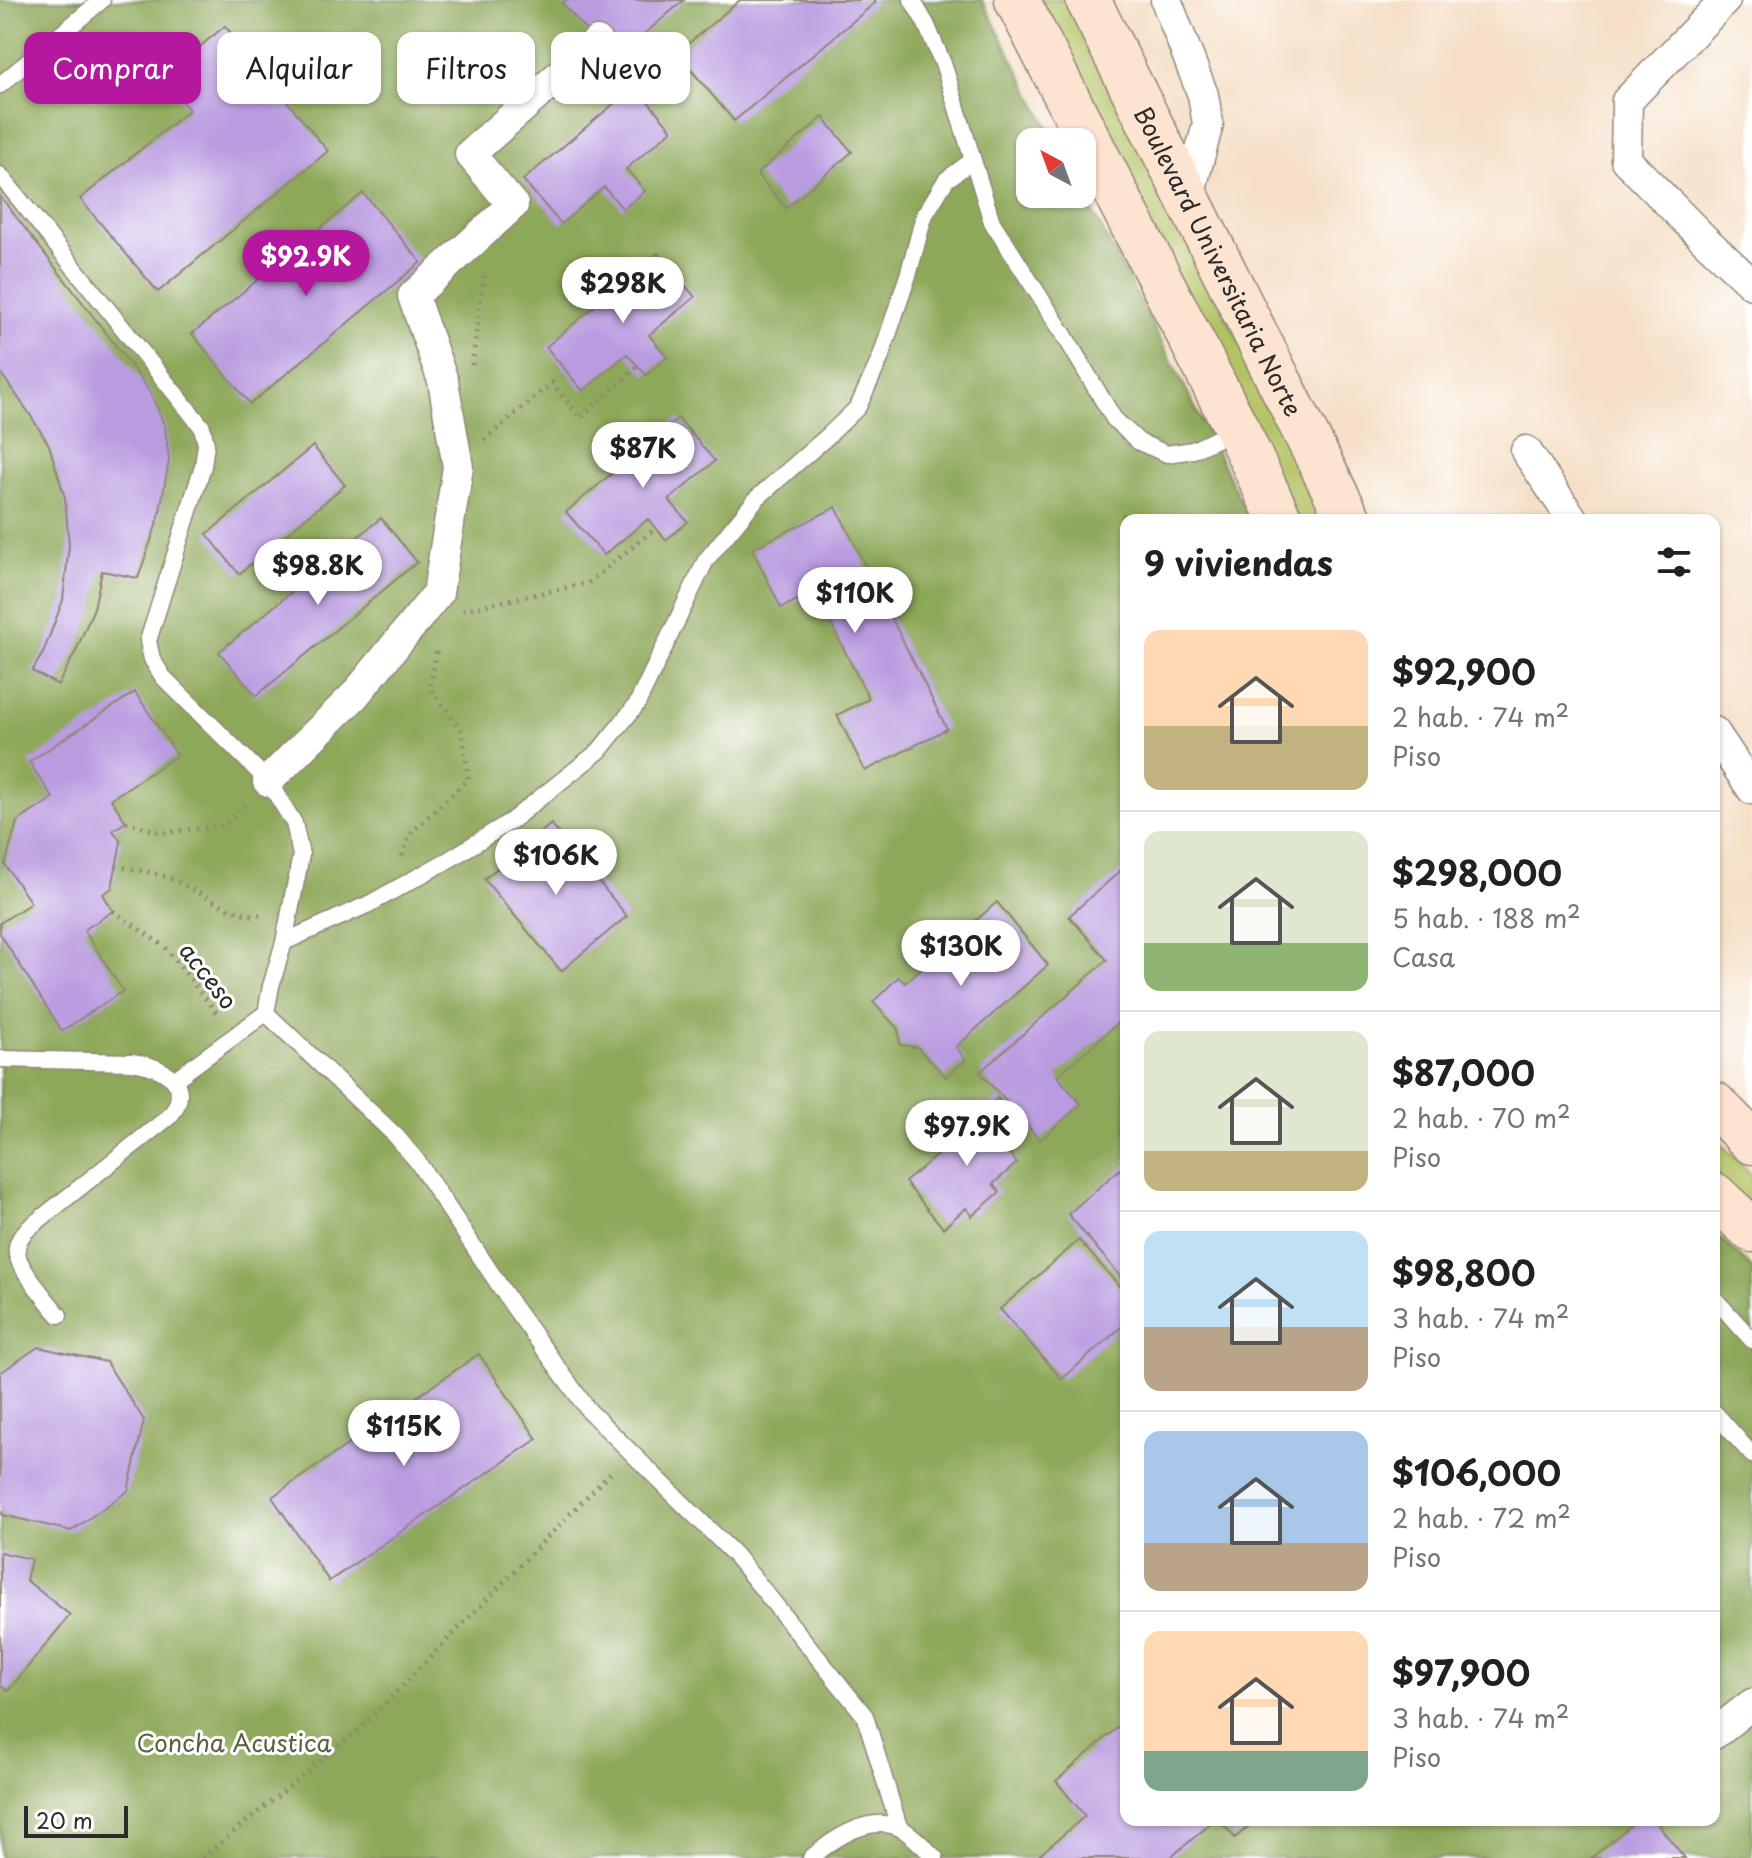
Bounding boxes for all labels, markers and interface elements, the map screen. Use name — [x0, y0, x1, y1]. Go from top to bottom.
chip: Comprar — [24, 32, 201, 104]
chip: Alquilar — [217, 32, 381, 104]
chip: Filtros — [397, 32, 535, 104]
chip: Nuevo — [551, 32, 690, 104]
street label: Boulevard Universitaria Norte — [1126, 100, 1312, 422]
north arrow — [1016, 128, 1096, 208]
map controls — [1016, 128, 1096, 208]
pin: $92.9K — [241, 230, 371, 298]
text: $92.9K — [261, 236, 351, 275]
pin: $298K — [567, 257, 679, 325]
text: $298K — [580, 263, 666, 302]
pin: $87K — [596, 422, 690, 490]
text: $87K — [610, 428, 676, 467]
text: 9 viviendas — [1144, 536, 1333, 588]
pin: $98.8K — [253, 539, 383, 607]
icon: filters — [1652, 540, 1696, 584]
text: $98.8K — [272, 545, 364, 584]
pin: $110K — [799, 567, 911, 635]
text: $110K — [816, 573, 894, 612]
text: $92,900 — [1392, 645, 1536, 697]
icon: home — [1208, 662, 1304, 758]
text: 2 hab. · 74 m² — [1392, 697, 1569, 736]
text: Piso — [1392, 736, 1441, 775]
pin: $106K — [500, 829, 612, 897]
text: $106K — [513, 835, 599, 874]
text: $298,000 — [1392, 846, 1562, 898]
icon: home — [1208, 863, 1304, 959]
text: 5 hab. · 188 m² — [1392, 898, 1581, 937]
pin: $130K — [905, 920, 1017, 988]
text: $130K — [919, 926, 1003, 965]
street label: acceso — [171, 934, 247, 1016]
text: Casa — [1392, 937, 1455, 976]
text: $87,000 — [1392, 1046, 1535, 1098]
icon: home — [1208, 1063, 1304, 1159]
text: 2 hab. · 70 m² — [1392, 1098, 1571, 1137]
pin: $97.9K — [902, 1100, 1032, 1168]
text: $97.9K — [923, 1106, 1011, 1145]
text: Piso — [1392, 1137, 1441, 1176]
text: $98,800 — [1392, 1246, 1536, 1298]
icon: home — [1208, 1263, 1304, 1359]
text: 3 hab. · 74 m² — [1392, 1298, 1569, 1337]
text: Piso — [1392, 1337, 1441, 1376]
pin: $115K — [348, 1400, 460, 1468]
text: $115K — [366, 1406, 442, 1445]
text: $106,000 — [1392, 1446, 1561, 1498]
icon: home — [1208, 1463, 1304, 1559]
text: 2 hab. · 72 m² — [1392, 1498, 1571, 1537]
text: Piso — [1392, 1537, 1441, 1576]
text: $97,900 — [1392, 1646, 1530, 1698]
icon: home — [1208, 1663, 1304, 1759]
text: 3 hab. · 74 m² — [1392, 1698, 1569, 1737]
park label: Concha Acustica — [136, 1724, 332, 1760]
text: Piso — [1392, 1737, 1441, 1776]
scale bar — [24, 1802, 128, 1838]
text: 20 m — [36, 1803, 93, 1836]

